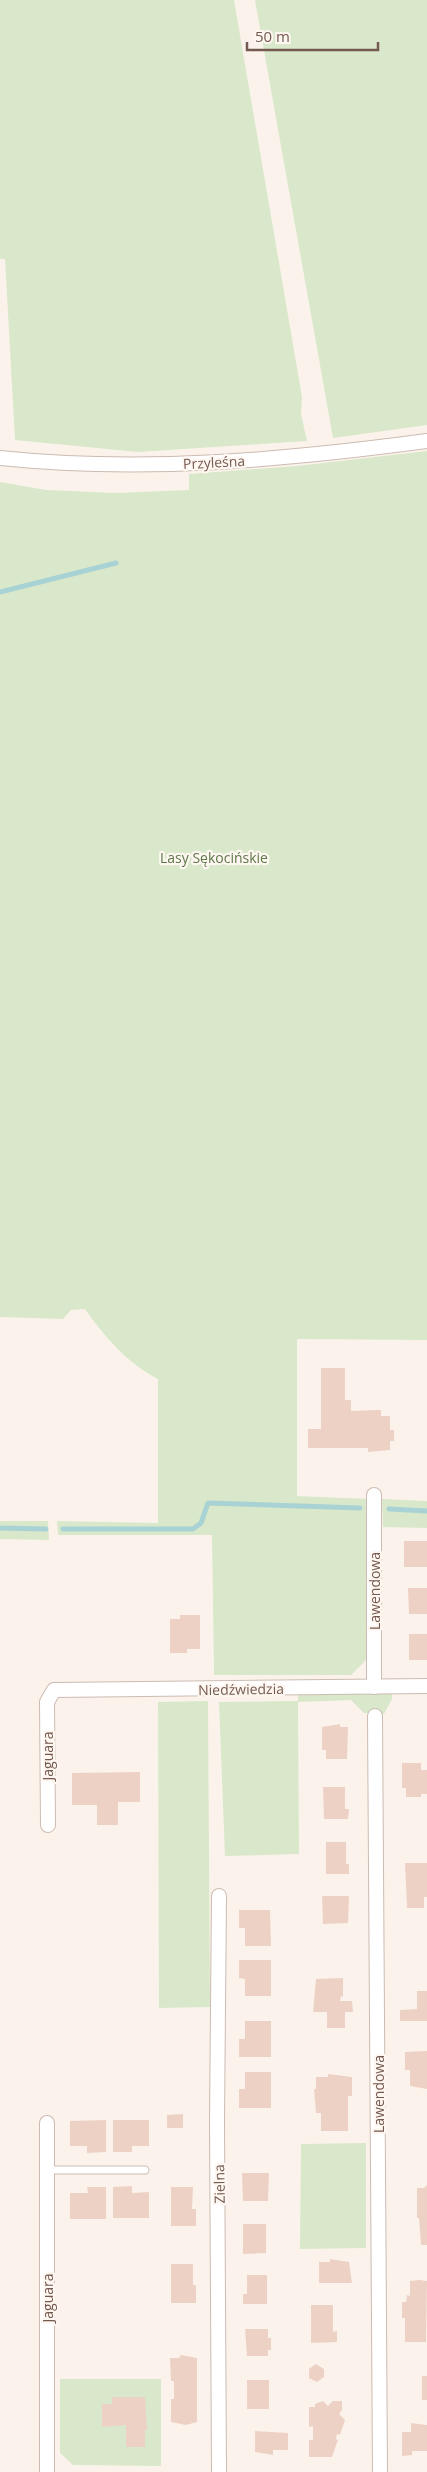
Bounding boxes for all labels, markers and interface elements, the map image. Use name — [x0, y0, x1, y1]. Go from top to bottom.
scale bar — [247, 20, 378, 52]
text: 50 m — [255, 26, 290, 46]
street label: Przyleśna — [182, 451, 246, 473]
park label: Lasy Sękocińskie — [160, 848, 268, 867]
street label: Lawendowa — [365, 1552, 384, 1630]
street label: Niedźwiedzia — [198, 1679, 284, 1699]
street label: Jaguara — [38, 1731, 57, 1783]
street label: Lawendowa — [369, 2055, 388, 2133]
street label: Zielna — [209, 2164, 229, 2204]
street label: Jaguara — [38, 2273, 57, 2325]

